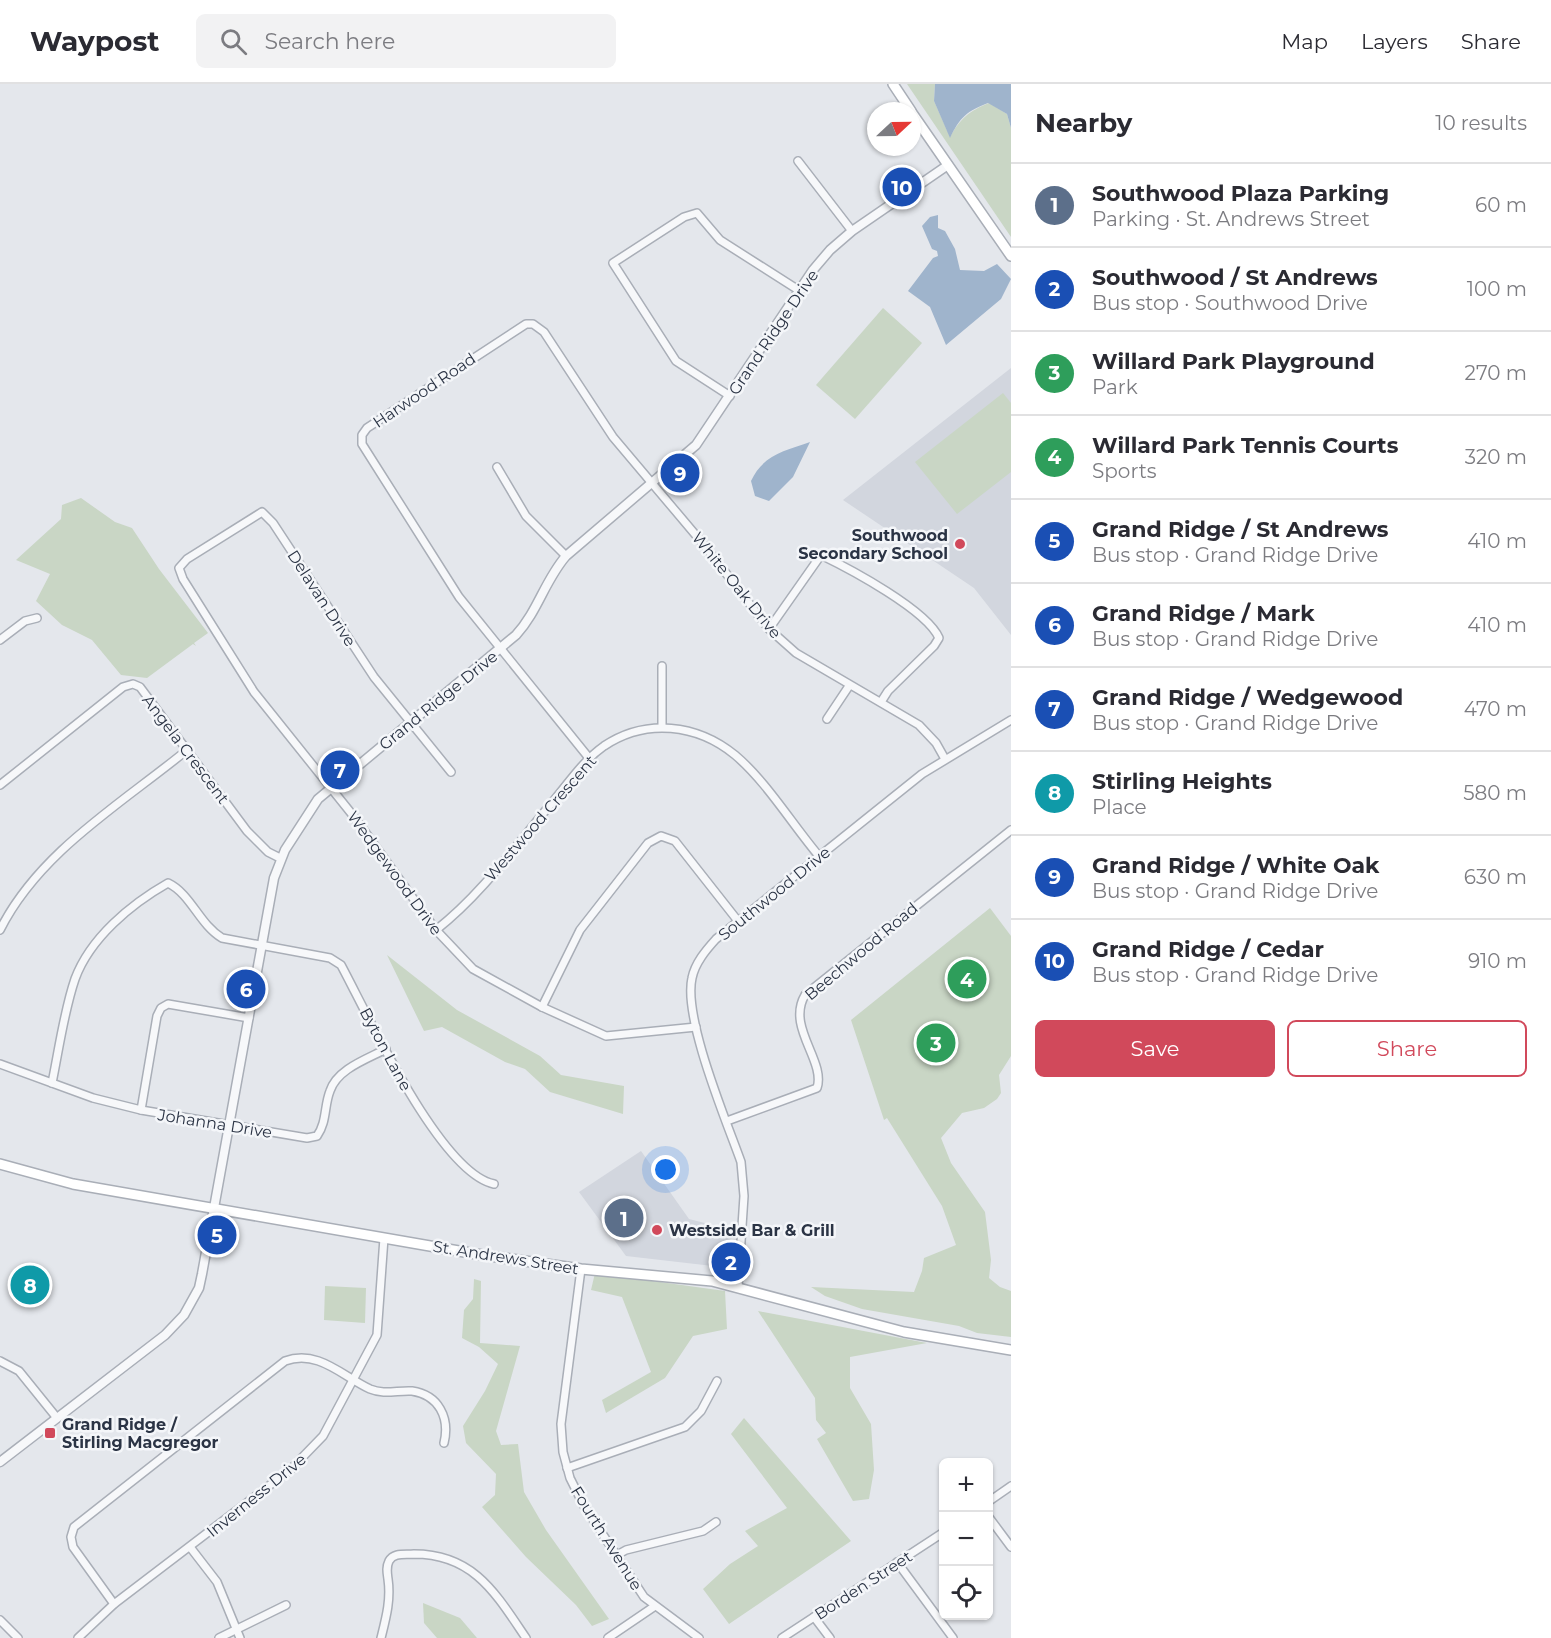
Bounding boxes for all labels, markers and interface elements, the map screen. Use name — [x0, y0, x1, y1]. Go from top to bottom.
search box — [196, 14, 616, 68]
text: Waypost — [30, 24, 160, 58]
icon: search — [217, 25, 250, 58]
text: Search here — [265, 28, 395, 55]
text: Map — [1281, 29, 1328, 54]
text: Layers — [1361, 29, 1428, 54]
text: Share — [1461, 29, 1521, 54]
north arrow — [867, 102, 921, 156]
text: Nearby — [1035, 107, 1132, 139]
text: 10 results — [1435, 111, 1527, 135]
pin: 10 — [882, 164, 922, 210]
text: Southwood Plaza Parking — [1092, 180, 1389, 207]
text: 1 — [1051, 193, 1058, 217]
text: 60 m — [1475, 193, 1527, 217]
text: Parking · St. Andrews Street — [1092, 207, 1370, 231]
text: Southwood / St Andrews — [1092, 264, 1378, 291]
street label: Grand Ridge Drive — [724, 266, 822, 398]
text: 2 — [1049, 277, 1060, 301]
text: 100 m — [1467, 277, 1527, 301]
text: Bus stop · Southwood Drive — [1092, 291, 1368, 315]
text: Willard Park Playground — [1092, 348, 1375, 375]
street label: Harwood Road — [369, 349, 479, 432]
text: 3 — [1049, 361, 1060, 385]
text: 270 m — [1465, 361, 1527, 385]
text: Park — [1092, 375, 1138, 399]
text: Willard Park Tennis Courts — [1092, 432, 1398, 459]
text: 4 — [1048, 445, 1061, 469]
text: 320 m — [1465, 445, 1527, 469]
pin: 9 — [660, 450, 700, 496]
text: Sports — [1092, 459, 1157, 483]
text: Grand Ridge / St Andrews — [1092, 516, 1389, 543]
place label: Southwood Secondary School — [798, 526, 948, 563]
street label: White Oak Drive — [688, 528, 785, 642]
text: 5 — [1049, 529, 1060, 553]
text: 410 m — [1467, 529, 1527, 553]
marker: Southwood Secondary School — [953, 537, 967, 551]
text: Bus stop · Grand Ridge Drive — [1092, 543, 1378, 567]
street label: Delavan Drive — [283, 546, 360, 650]
text: Grand Ridge / Mark — [1092, 600, 1315, 627]
text: 6 — [1048, 613, 1061, 637]
text: 410 m — [1467, 613, 1527, 637]
text: Bus stop · Grand Ridge Drive — [1092, 627, 1378, 651]
street label: Grand Ridge Drive — [375, 647, 501, 754]
text: Grand Ridge / Wedgewood — [1092, 684, 1403, 711]
street label: Angela Crescent — [138, 691, 233, 808]
text: 7 — [1048, 697, 1061, 721]
text: 470 m — [1464, 697, 1527, 721]
text: Bus stop · Grand Ridge Drive — [1092, 711, 1378, 735]
pin: 7 — [320, 748, 360, 792]
street label: Westwood Crescent — [481, 751, 601, 885]
text: Stirling Heights — [1092, 768, 1272, 795]
text: 8 — [1048, 781, 1061, 805]
text: 580 m — [1463, 781, 1527, 805]
text: Place — [1092, 795, 1147, 819]
street label: Wedgewood Drive — [343, 808, 446, 939]
street label: Southwood Drive — [714, 842, 834, 944]
text: Grand Ridge / White Oak — [1092, 852, 1379, 879]
text: 9 — [1048, 865, 1061, 889]
text: 630 m — [1464, 865, 1527, 889]
text: Bus stop · Grand Ridge Drive — [1092, 879, 1378, 903]
street label: Beechwood Road — [801, 899, 922, 1004]
text: Grand Ridge / Cedar — [1092, 936, 1324, 963]
text: 10 — [1044, 949, 1065, 973]
text: 910 m — [1468, 949, 1527, 973]
pin: 4 — [948, 956, 986, 1002]
text: Bus stop · Grand Ridge Drive — [1092, 963, 1378, 987]
pin: 6 — [226, 966, 266, 1012]
street label: Byton Lane — [356, 1004, 415, 1094]
pin: 3 — [916, 1020, 956, 1066]
button: Save — [1035, 1020, 1275, 1077]
button: Share — [1287, 1020, 1527, 1077]
street label: Johanna Drive — [155, 1105, 273, 1142]
your location — [651, 1155, 680, 1184]
pin: 1 — [604, 1196, 644, 1240]
pin: 5 — [198, 1212, 236, 1258]
place label: Westside Bar & Grill — [669, 1221, 835, 1240]
marker: Westside Bar & Grill — [650, 1223, 664, 1237]
street label: St. Andrews Street — [432, 1237, 581, 1278]
pin: 2 — [712, 1240, 750, 1284]
pin: 8 — [10, 1262, 50, 1308]
place label: Grand Ridge / Stirling Macgregor — [62, 1415, 219, 1452]
marker: Grand Ridge / Stirling Macgregor — [43, 1426, 57, 1440]
street label: Inverness Drive — [203, 1450, 310, 1541]
map controls — [939, 1458, 993, 1620]
button: + — [939, 1458, 993, 1512]
street label: Fourth Avenue — [567, 1483, 646, 1594]
button: − — [939, 1512, 993, 1566]
street label: Borden Street — [811, 1547, 916, 1624]
button: locate — [939, 1566, 993, 1620]

